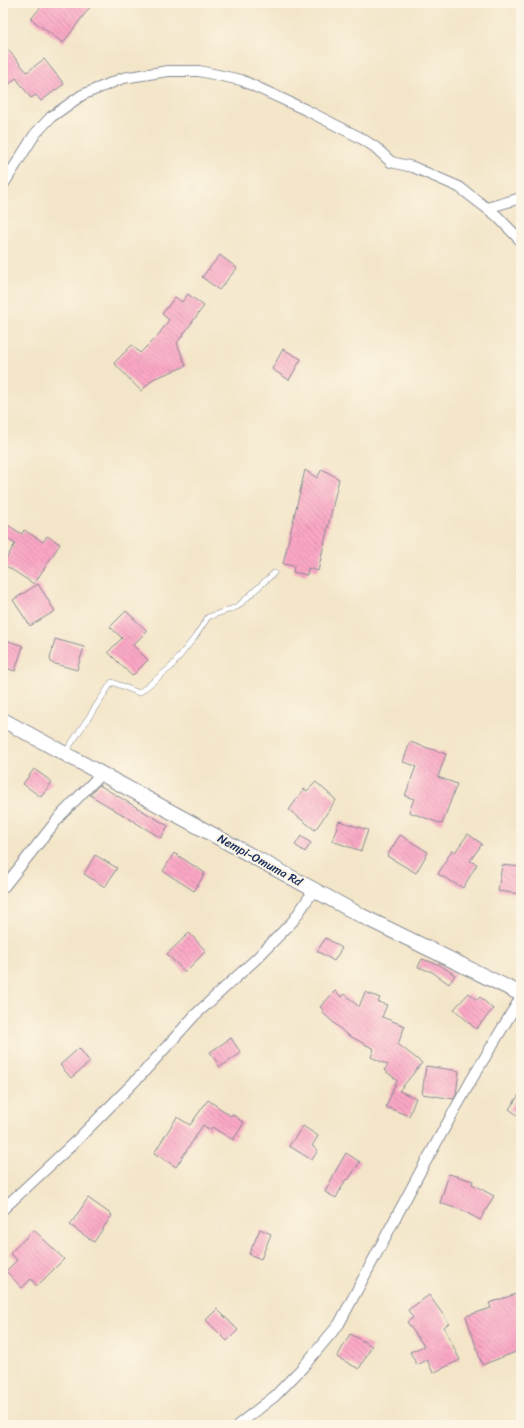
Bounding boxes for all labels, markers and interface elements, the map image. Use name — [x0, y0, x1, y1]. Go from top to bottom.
street label: Nempi-Omuma Rd — [213, 828, 307, 893]

